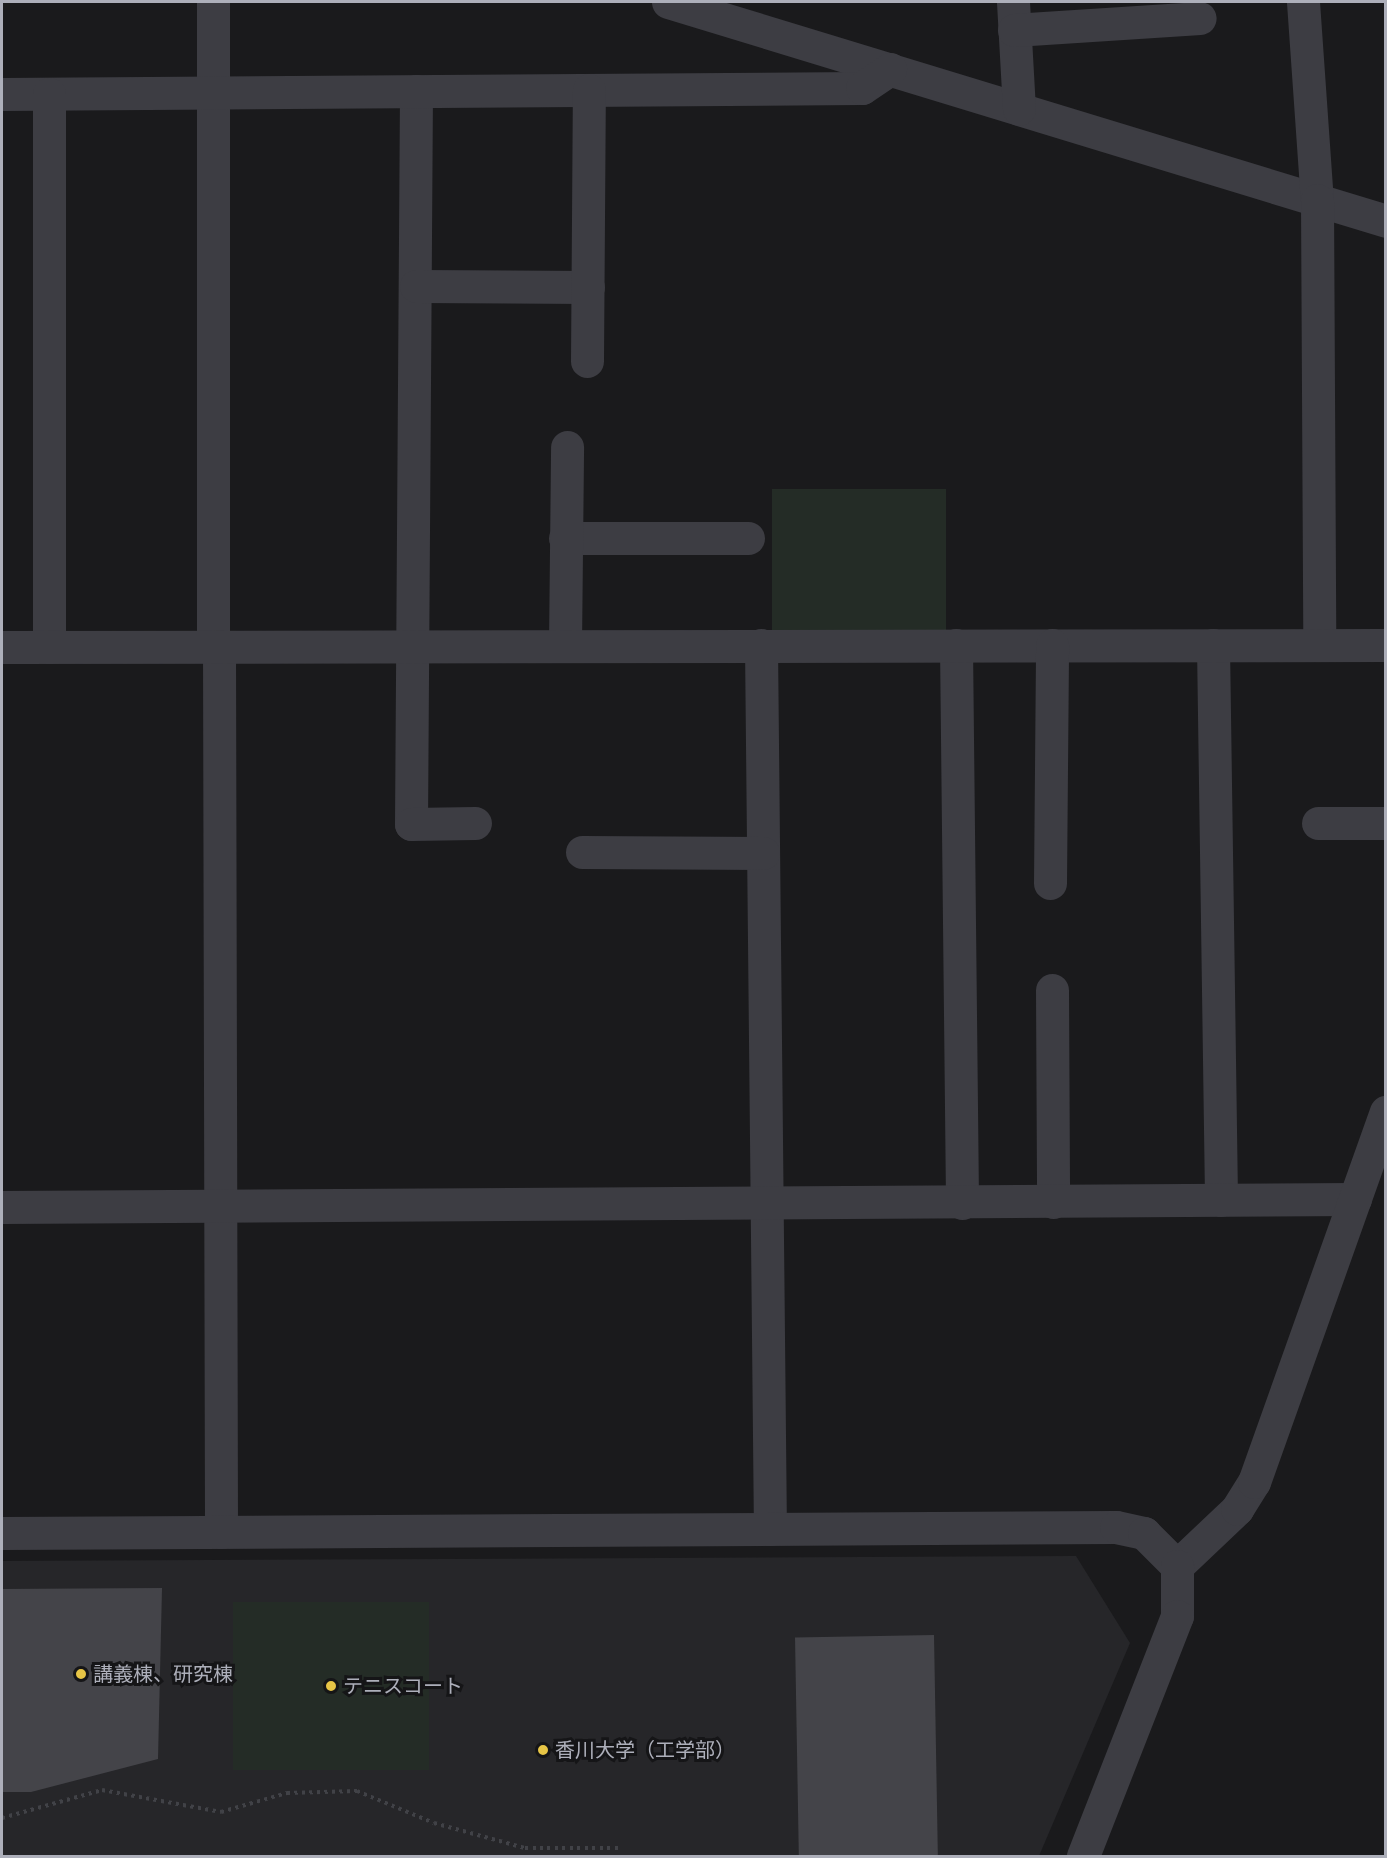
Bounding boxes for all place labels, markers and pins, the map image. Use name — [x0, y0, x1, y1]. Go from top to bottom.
place label: 講義棟、研究棟 — [93, 1662, 233, 1686]
marker: 講義棟、研究棟 — [74, 1667, 88, 1681]
place label: テニスコート — [343, 1674, 463, 1698]
marker: テニスコート — [324, 1679, 338, 1693]
place label: 香川大学（工学部） — [555, 1738, 735, 1762]
marker: 香川大学（工学部） — [536, 1743, 550, 1757]

